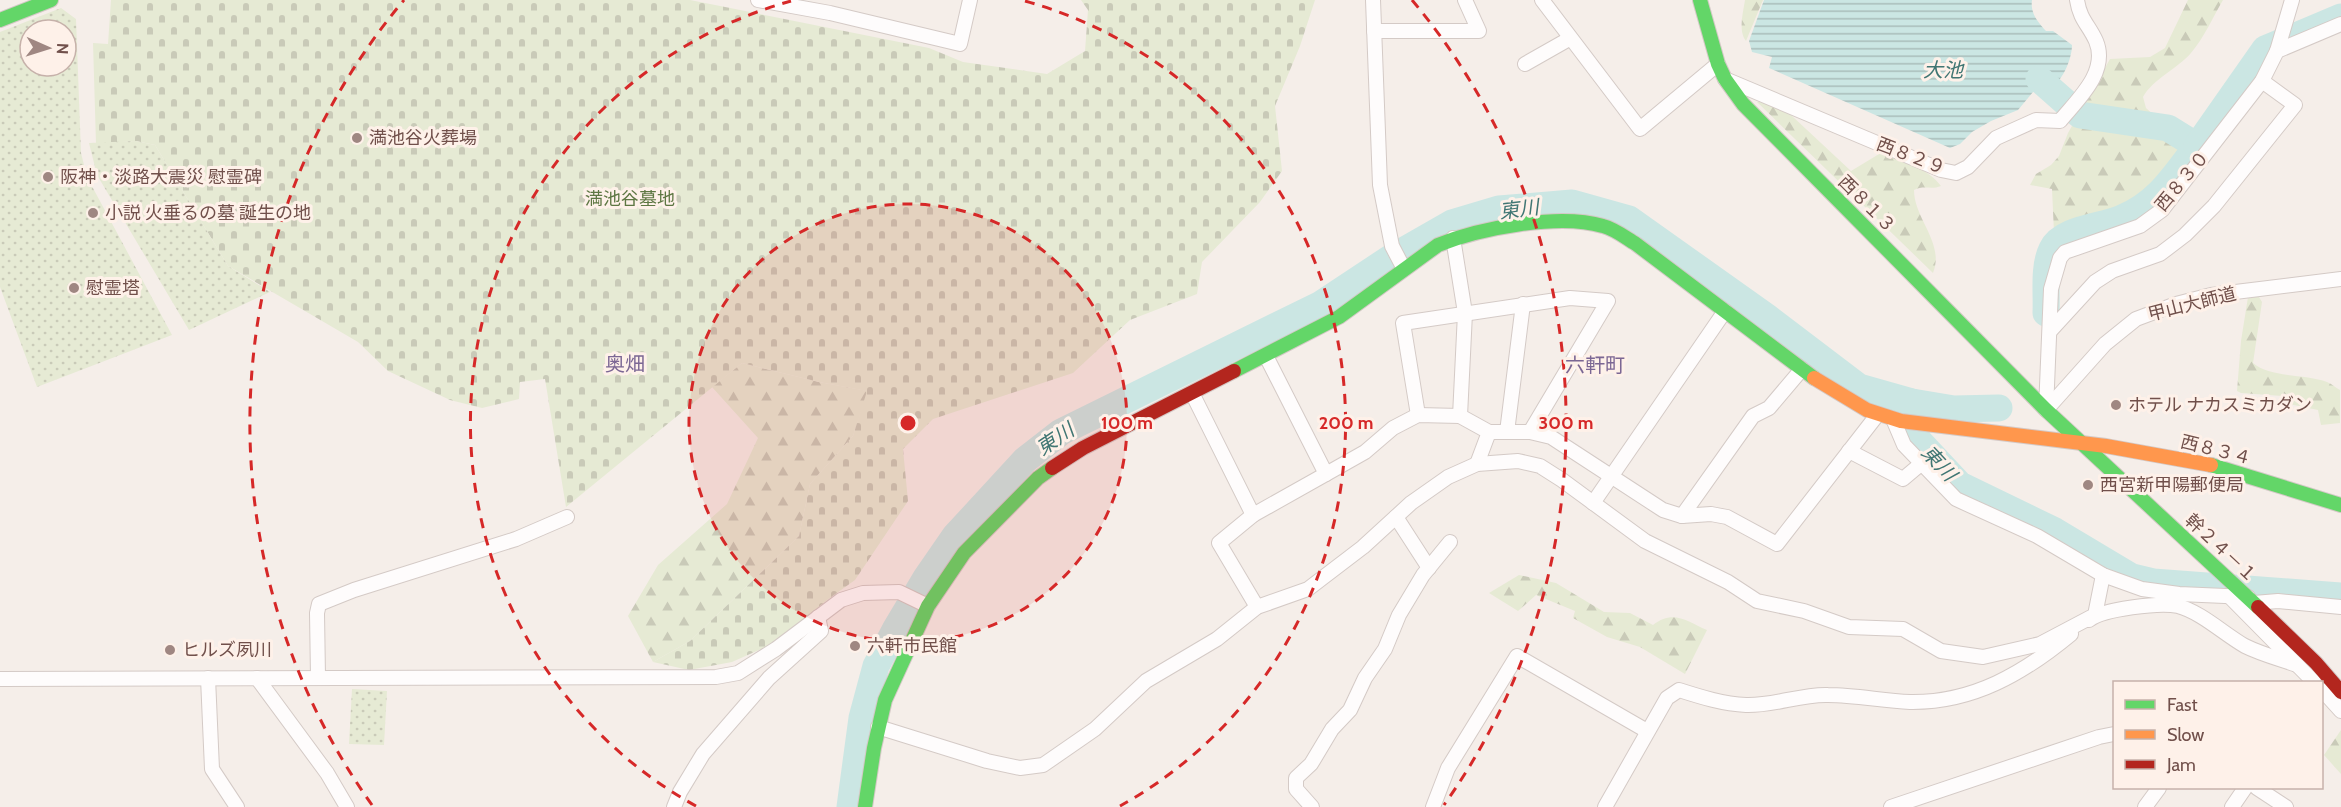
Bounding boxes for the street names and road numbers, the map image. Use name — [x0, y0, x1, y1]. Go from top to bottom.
street label: 西８２９ — [1873, 133, 1949, 179]
street label: 西８３０ — [2150, 146, 2214, 216]
street label: 西８１３ — [1834, 171, 1900, 237]
street label: 甲山大師道 — [2146, 282, 2238, 326]
street label: 西８３４ — [2178, 431, 2254, 469]
street label: 幹２４－１ — [2181, 509, 2261, 587]

